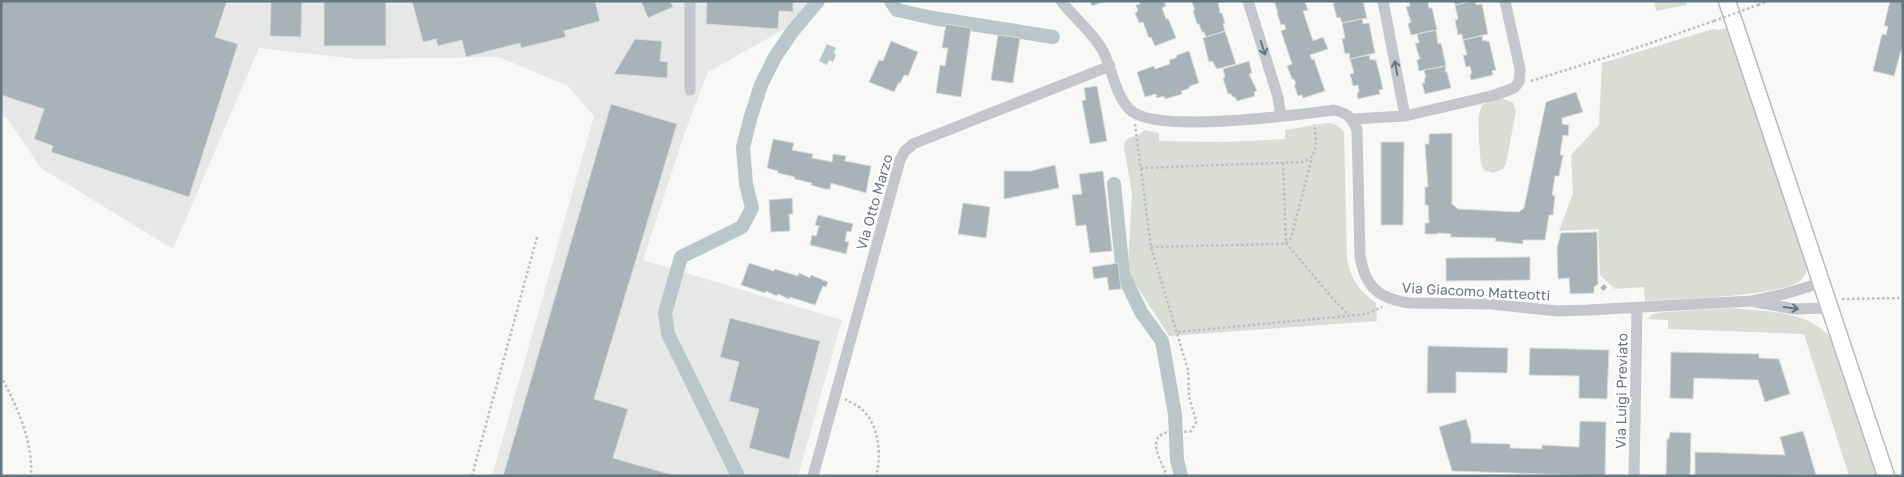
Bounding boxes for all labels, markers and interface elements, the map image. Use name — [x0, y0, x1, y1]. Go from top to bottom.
one-way arrow — [1258, 39, 1268, 55]
one-way arrow — [1391, 61, 1400, 77]
street label: Via Otto Marzo — [852, 152, 896, 252]
street label: Via Giacomo Matteotti — [1401, 279, 1551, 303]
one-way arrow — [1782, 303, 1798, 313]
street label: Via Luigi Previato — [1611, 333, 1631, 449]

